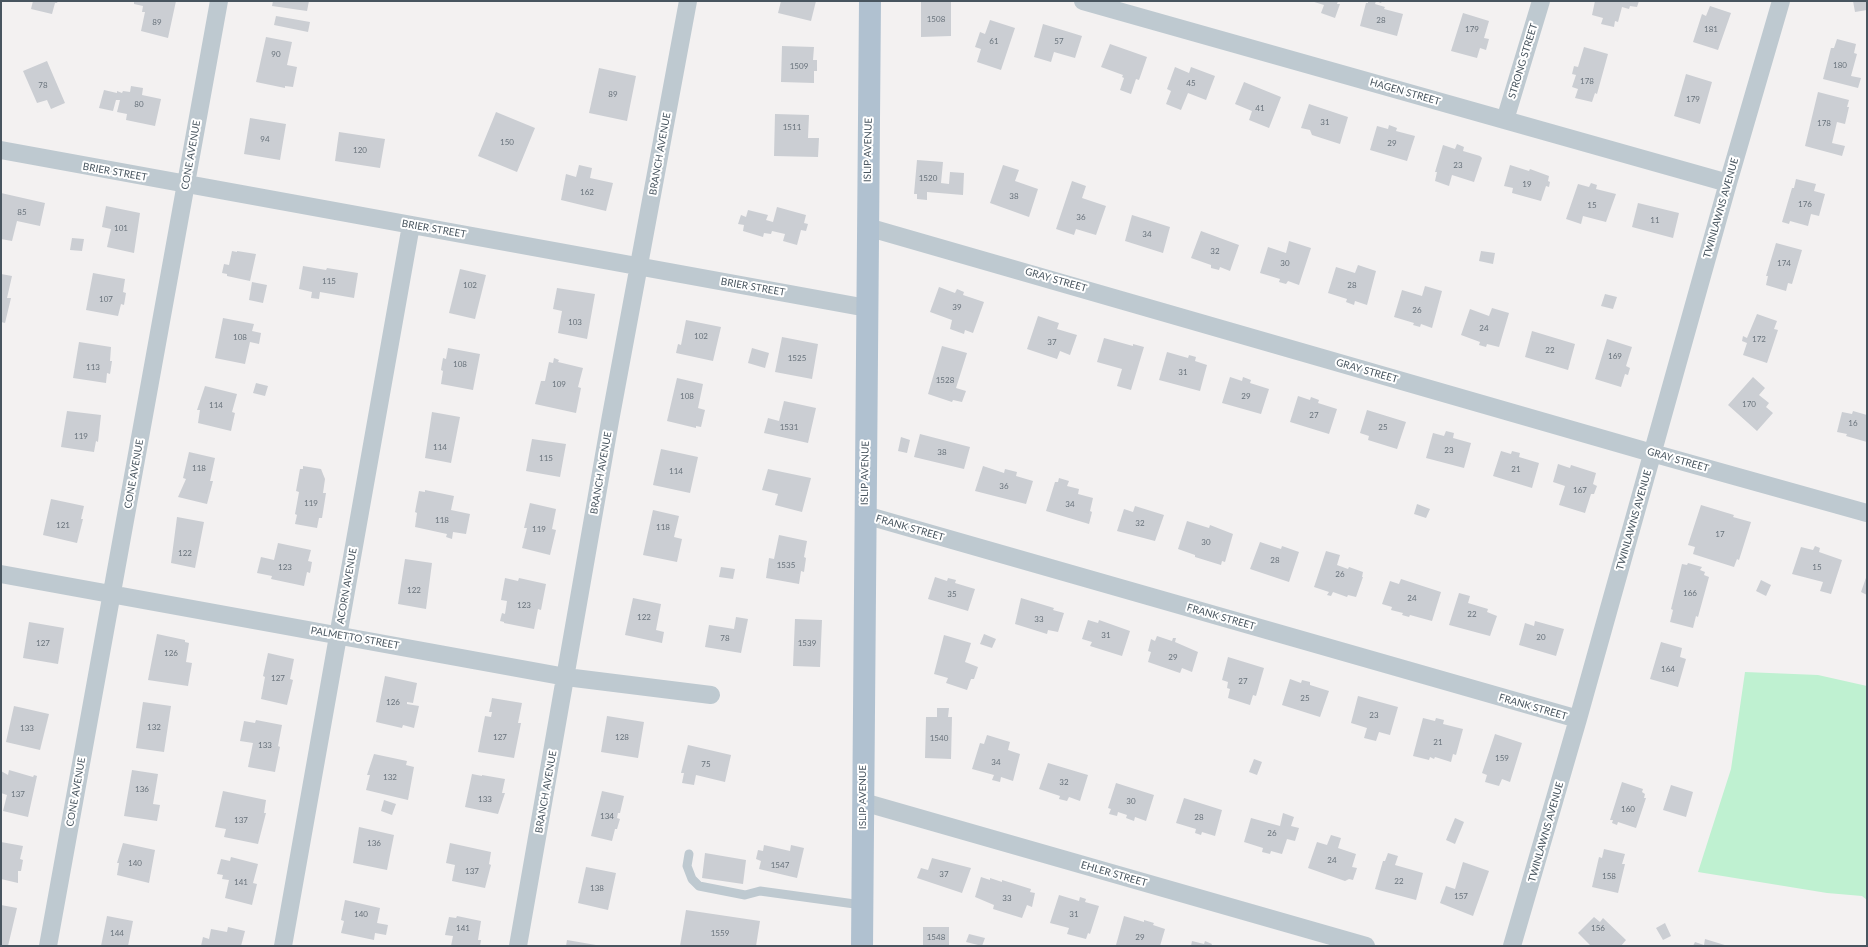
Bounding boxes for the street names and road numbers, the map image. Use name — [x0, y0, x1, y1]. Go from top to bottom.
street label: STRONG STREET — [1506, 22, 1540, 100]
street label: HAGEN STREET — [1368, 76, 1442, 108]
street label: BRANCH AVENUE — [647, 112, 673, 196]
street label: ISLIP AVENUE — [861, 118, 875, 182]
street label: CONE AVENUE — [179, 119, 203, 191]
street label: TWINLAWNS AVENUE — [1701, 157, 1741, 259]
street label: BRIER STREET — [82, 160, 148, 184]
street label: BRIER STREET — [401, 217, 467, 241]
street label: GRAY STREET — [1024, 265, 1088, 295]
street label: BRIER STREET — [720, 275, 786, 299]
street label: GRAY STREET — [1335, 356, 1399, 386]
street label: BRANCH AVENUE — [588, 431, 614, 515]
street label: CONE AVENUE — [122, 438, 146, 510]
street label: ISLIP AVENUE — [858, 441, 872, 505]
street label: GRAY STREET — [1646, 445, 1710, 475]
street label: TWINLAWNS AVENUE — [1614, 469, 1654, 571]
street label: FRANK STREET — [874, 513, 946, 543]
street label: ACORN AVENUE — [334, 547, 360, 625]
street label: FRANK STREET — [1185, 602, 1257, 632]
street label: PALMETTO STREET — [310, 624, 400, 652]
street label: FRANK STREET — [1497, 692, 1569, 722]
street label: BRANCH AVENUE — [533, 750, 559, 834]
street label: CONE AVENUE — [64, 756, 88, 828]
street label: ISLIP AVENUE — [857, 765, 869, 829]
street label: TWINLAWNS AVENUE — [1526, 781, 1566, 883]
street label: EHLER STREET — [1080, 859, 1148, 889]

